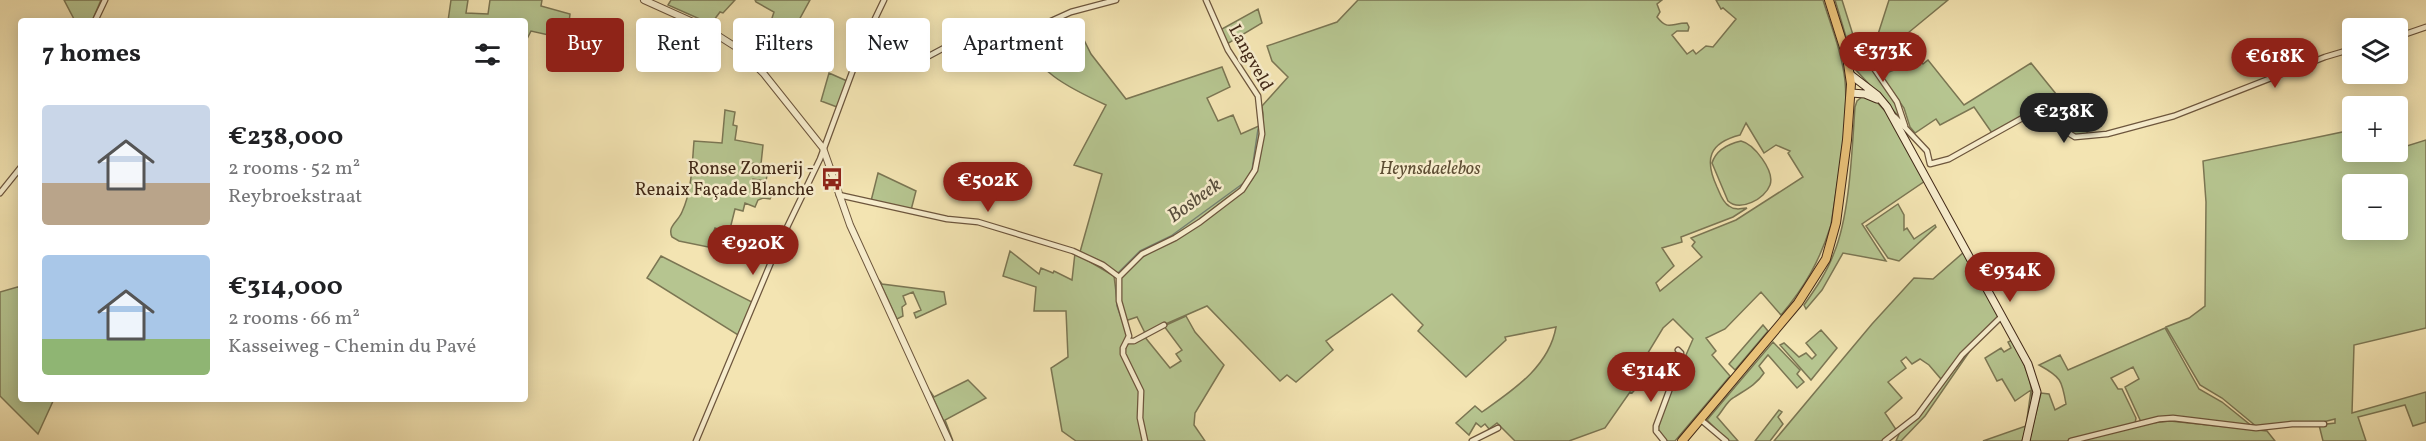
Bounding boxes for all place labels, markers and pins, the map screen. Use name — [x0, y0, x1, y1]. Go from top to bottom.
pin: €373K — [1841, 32, 1925, 83]
pin: €618K — [2233, 38, 2317, 89]
pin: €238K — [2022, 93, 2106, 144]
place label: Ronse Zomerij - Renaix Façade Blanche — [635, 157, 814, 203]
pin: €502K — [946, 162, 1030, 213]
bus stop icon: Ronse Zomerij - Renaix Façade Blanche — [819, 166, 845, 192]
pin: €920K — [711, 225, 795, 276]
pin: €934K — [1968, 252, 2052, 303]
pin: €314K — [1609, 352, 1693, 403]

